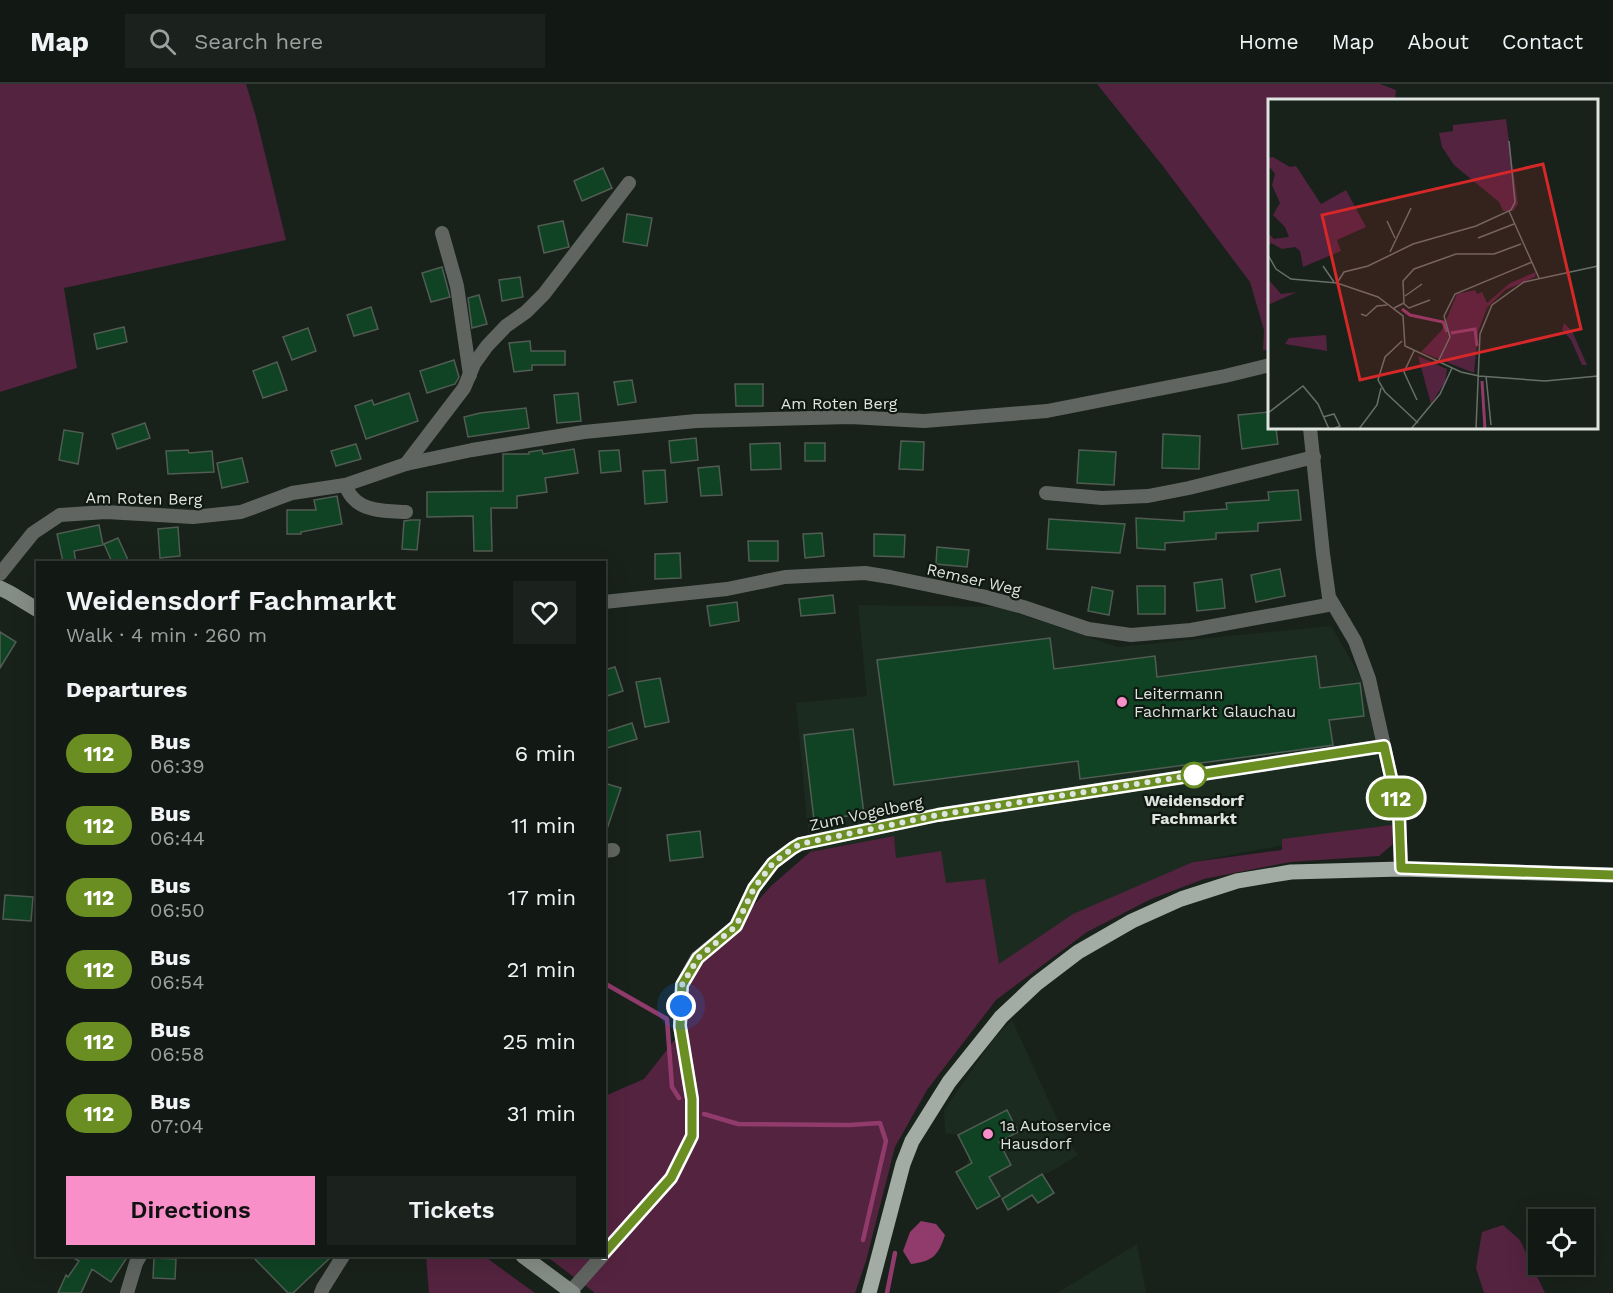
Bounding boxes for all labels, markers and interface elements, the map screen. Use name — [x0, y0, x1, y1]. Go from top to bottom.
search box — [125, 14, 545, 68]
text: Map — [30, 25, 89, 58]
icon: search — [146, 25, 179, 58]
text: Search here — [194, 29, 323, 54]
text: Home — [1239, 29, 1299, 54]
text: Map — [1332, 29, 1375, 54]
text: About — [1408, 29, 1469, 54]
text: Contact — [1502, 29, 1583, 54]
inset map — [1268, 99, 1598, 429]
street label: Am Roten Berg — [781, 394, 898, 413]
street label: Am Roten Berg — [85, 488, 203, 509]
street label: Remser Weg — [925, 559, 1023, 600]
button: heart — [513, 581, 576, 644]
text: Weidensdorf Fachmarkt — [66, 584, 396, 617]
text: Walk · 4 min · 260 m — [66, 623, 267, 647]
text: Departures — [66, 677, 187, 702]
place label: Leitermann Fachmarkt Glauchau — [1134, 684, 1296, 721]
marker: Leitermann Fachmarkt Glauchau — [1115, 695, 1129, 709]
text: Bus — [150, 729, 190, 754]
text: 112 — [84, 741, 114, 766]
text: 6 min — [515, 741, 576, 766]
text: 06:39 — [150, 754, 205, 778]
marker: Weidensdorf Fachmarkt — [1181, 762, 1207, 788]
line badge: 112 — [1362, 778, 1430, 818]
text: 112 — [1381, 786, 1411, 811]
place label: Weidensdorf Fachmarkt — [1144, 791, 1244, 828]
street label: Zum Vogelberg — [808, 792, 925, 835]
text: Bus — [150, 801, 190, 826]
text: 112 — [84, 813, 114, 838]
text: 11 min — [511, 813, 576, 838]
text: 06:44 — [150, 826, 205, 850]
text: Bus — [150, 873, 190, 898]
text: 112 — [84, 885, 114, 910]
text: 17 min — [508, 885, 576, 910]
text: 06:50 — [150, 898, 205, 922]
text: Bus — [150, 945, 190, 970]
text: 112 — [84, 957, 114, 982]
text: 21 min — [507, 957, 576, 982]
text: 06:54 — [150, 970, 204, 994]
your location — [666, 991, 696, 1021]
text: Bus — [150, 1017, 190, 1042]
text: 112 — [84, 1029, 114, 1054]
text: 25 min — [502, 1029, 576, 1054]
text: 06:58 — [150, 1042, 204, 1066]
text: Bus — [150, 1089, 190, 1114]
text: 112 — [84, 1101, 114, 1126]
text: 31 min — [507, 1101, 576, 1126]
text: 07:04 — [150, 1114, 204, 1138]
place label: 1a Autoservice Hausdorf — [1000, 1116, 1111, 1153]
marker: 1a Autoservice Hausdorf — [981, 1127, 995, 1141]
button: Directions — [66, 1176, 315, 1245]
button: Tickets — [327, 1176, 576, 1245]
map controls — [1528, 1209, 1594, 1275]
button: locate — [1528, 1209, 1594, 1275]

